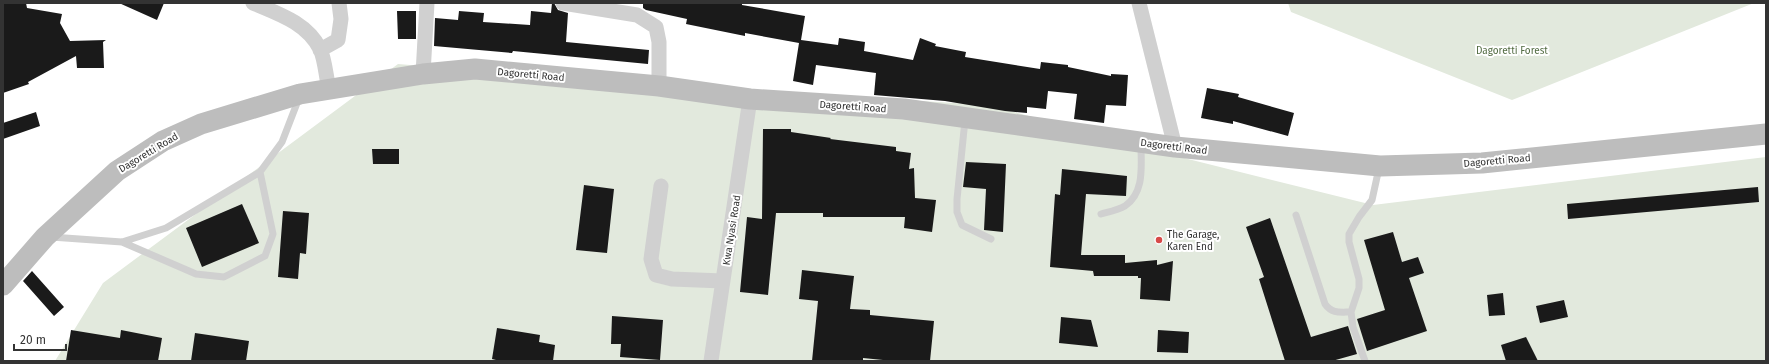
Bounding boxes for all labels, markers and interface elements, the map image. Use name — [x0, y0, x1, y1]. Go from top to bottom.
park label: Dagoretti Forest — [1476, 45, 1548, 57]
street label: Dagoretti Road — [497, 66, 565, 84]
street label: Dagoretti Road — [819, 99, 887, 115]
street label: Dagoretti Road — [117, 130, 180, 175]
street label: Dagoretti Road — [1140, 137, 1208, 157]
street label: Dagoretti Road — [1463, 152, 1531, 170]
street label: Kwa Nyasi Road — [720, 194, 743, 266]
place label: The Garage, Karen End — [1167, 229, 1220, 253]
marker: The Garage, Karen End — [1154, 235, 1164, 245]
scale bar — [14, 326, 66, 352]
text: 20 m — [20, 333, 46, 347]

